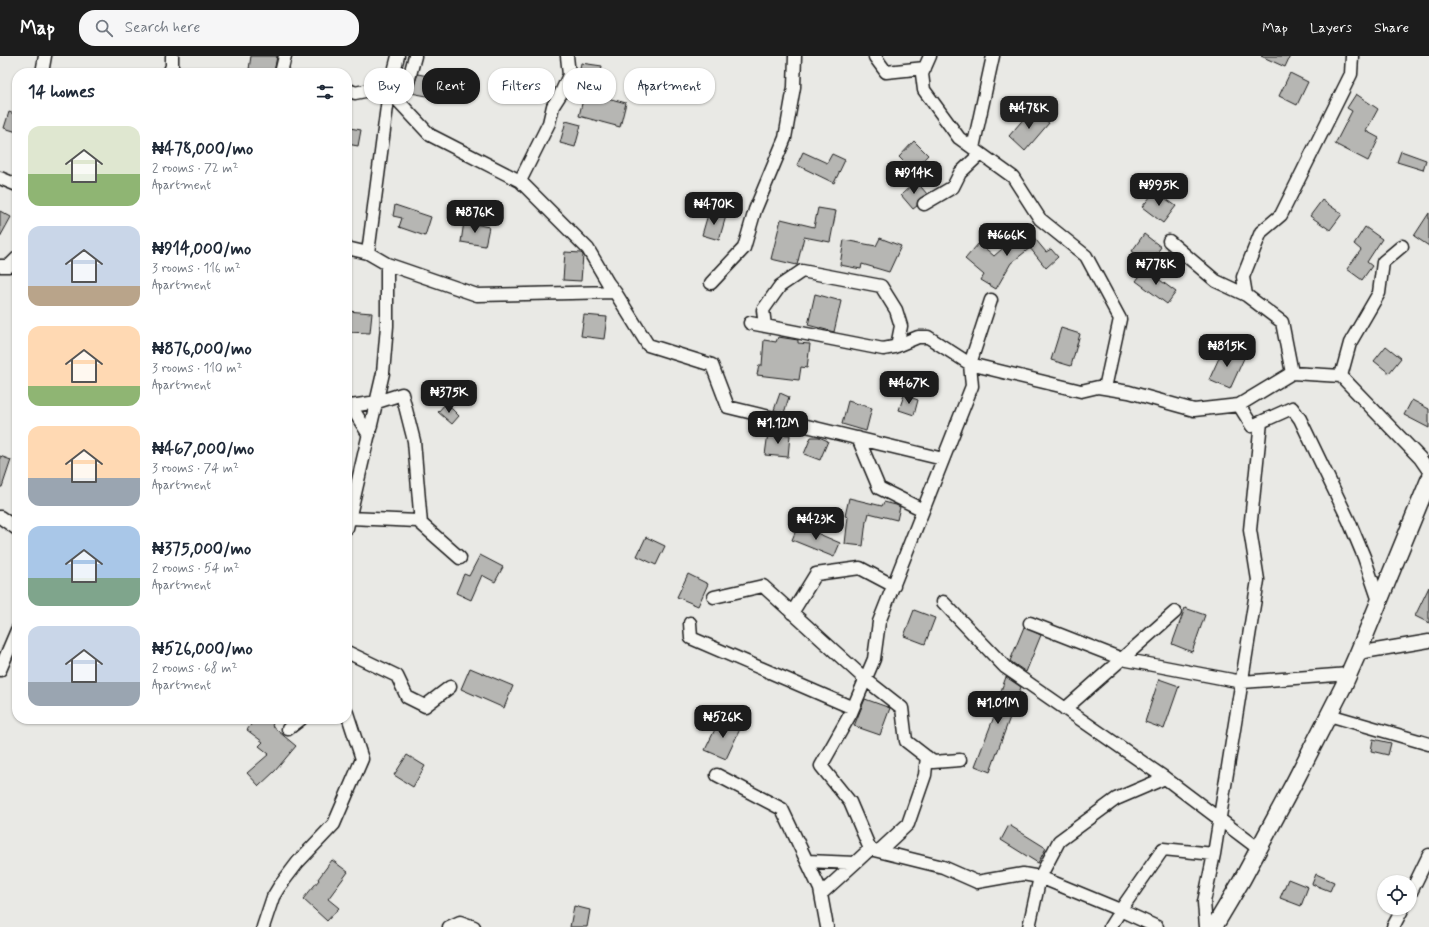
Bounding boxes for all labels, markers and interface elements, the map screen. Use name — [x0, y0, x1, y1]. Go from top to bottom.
search box — [79, 10, 359, 46]
text: Map — [20, 16, 55, 41]
icon: search — [93, 17, 115, 39]
text: Search here — [125, 18, 200, 38]
text: Map — [1262, 19, 1288, 37]
text: Layers — [1310, 19, 1352, 37]
text: Share — [1374, 19, 1409, 37]
chip: Buy — [364, 68, 414, 104]
chip: Rent — [422, 68, 480, 104]
chip: Filters — [488, 68, 555, 104]
chip: New — [563, 68, 616, 104]
chip: Apartment — [624, 68, 715, 104]
text: 14 homes — [28, 81, 95, 103]
icon: filters — [314, 81, 336, 103]
pin: ₦478K — [1001, 96, 1057, 130]
text: ₦478K — [1009, 100, 1049, 117]
text: ₦478,000/mo — [152, 138, 253, 160]
icon: home — [60, 142, 108, 190]
text: 2 rooms · 72 m² — [152, 160, 238, 177]
pin: ₦914K — [886, 161, 942, 195]
text: ₦914K — [895, 165, 933, 182]
pin: ₦995K — [1131, 173, 1187, 207]
text: Apartment — [152, 177, 211, 194]
text: ₦995K — [1139, 177, 1179, 194]
pin: ₦470K — [686, 192, 742, 226]
text: ₦470K — [694, 196, 734, 213]
pin: ₦876K — [447, 200, 503, 234]
text: ₦876K — [456, 204, 494, 221]
pin: ₦666K — [979, 223, 1035, 257]
text: ₦666K — [988, 227, 1026, 244]
text: ₦914,000/mo — [152, 238, 251, 260]
icon: home — [60, 242, 108, 290]
pin: ₦778K — [1128, 252, 1184, 286]
text: ₦778K — [1136, 256, 1176, 273]
text: 3 rooms · 116 m² — [152, 260, 241, 277]
text: Apartment — [152, 277, 211, 294]
pin: ₦815K — [1199, 334, 1255, 368]
text: ₦876,000/mo — [152, 338, 252, 360]
text: ₦815K — [1208, 338, 1246, 355]
icon: home — [60, 342, 108, 390]
text: 3 rooms · 110 m² — [152, 360, 242, 377]
pin: ₦467K — [881, 371, 937, 405]
text: ₦467K — [889, 375, 929, 392]
text: Apartment — [152, 377, 211, 394]
pin: ₦375K — [421, 380, 477, 414]
text: ₦375K — [430, 384, 468, 401]
pin: ₦1.12M — [745, 411, 811, 445]
text: ₦1.12M — [757, 415, 799, 432]
text: ₦467,000/mo — [152, 438, 254, 460]
icon: home — [60, 442, 108, 490]
text: 3 rooms · 74 m² — [152, 460, 239, 477]
text: Apartment — [152, 477, 211, 494]
pin: ₦423K — [788, 507, 844, 541]
text: ₦423K — [797, 511, 835, 528]
text: ₦375,000/mo — [152, 538, 251, 560]
icon: home — [60, 542, 108, 590]
text: 2 rooms · 54 m² — [152, 560, 239, 577]
text: Apartment — [152, 577, 211, 594]
text: ₦526,000/mo — [152, 638, 253, 660]
icon: home — [60, 642, 108, 690]
text: 2 rooms · 68 m² — [152, 660, 237, 677]
text: Apartment — [152, 677, 211, 694]
pin: ₦1.01M — [965, 691, 1031, 725]
text: ₦1.01M — [977, 695, 1019, 712]
pin: ₦526K — [695, 705, 751, 739]
text: ₦526K — [703, 709, 743, 726]
map controls — [1377, 875, 1417, 915]
button: locate — [1377, 875, 1417, 915]

